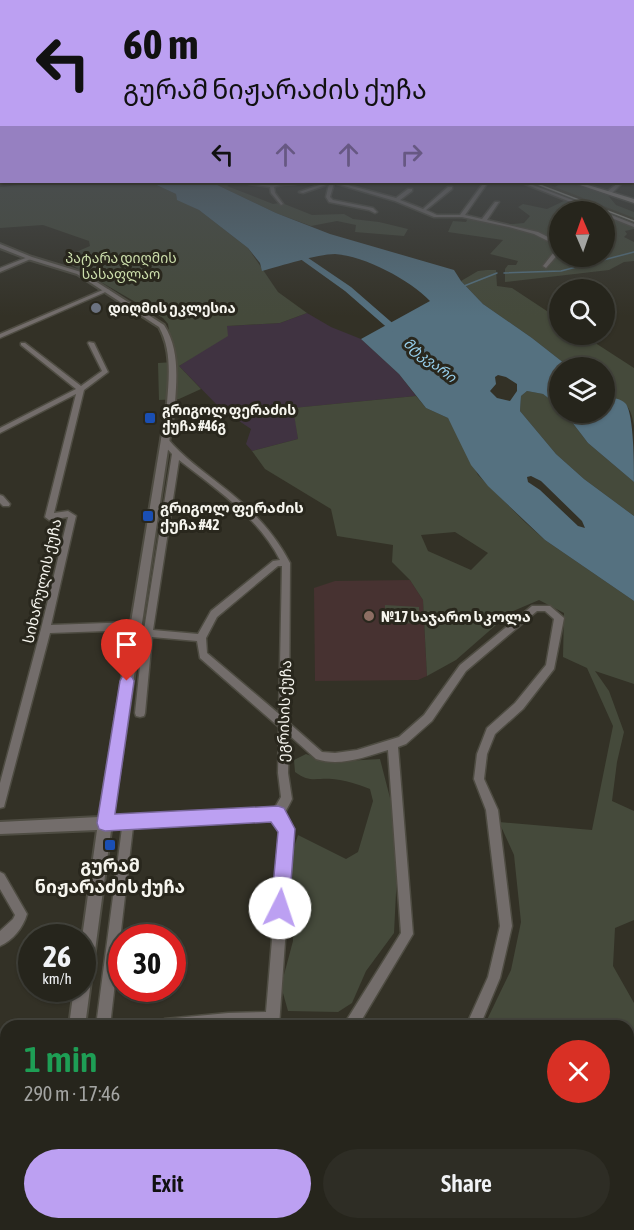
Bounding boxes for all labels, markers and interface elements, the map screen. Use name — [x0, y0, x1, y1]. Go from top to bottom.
text: 60 m — [123, 20, 198, 68]
icon: left — [24, 24, 102, 102]
text: გურამ ნიჟარაძის ქუჩა — [123, 74, 427, 105]
icon: left — [206, 138, 239, 171]
icon: ahead — [269, 138, 302, 171]
icon: ahead — [332, 138, 365, 171]
icon: right — [395, 138, 428, 171]
north arrow — [549, 201, 615, 267]
map controls — [549, 201, 615, 423]
park label: პატარა დიღმის სასაფლაო — [65, 250, 177, 283]
button: search — [549, 279, 615, 345]
place label: დიღმის ეკლესია — [108, 300, 236, 317]
marker: დიღმის ეკლესია — [89, 301, 103, 315]
water label: მტკვარი — [400, 335, 460, 387]
button: layers — [549, 357, 615, 423]
place label: გრიგოლ ფერაძის ქუჩა #46გ — [162, 402, 296, 435]
marker: გრიგოლ ფერაძის ქუჩა #46გ — [143, 411, 157, 425]
place label: გრიგოლ ფერაძის ქუჩა #42 — [160, 499, 304, 534]
marker: გრიგოლ ფერაძის ქუჩა #42 — [141, 509, 155, 523]
street label: სიხარულის ქუჩა — [19, 517, 66, 645]
place label: №17 საჯარო სკოლა — [381, 608, 531, 626]
marker: №17 საჯარო სკოლა — [362, 609, 376, 623]
pin — [101, 619, 152, 681]
icon: arrive — [110, 628, 143, 661]
street label: ეგრისის ქუჩა — [274, 660, 295, 762]
marker: გურამ ნიჟარაძის ქუჩა — [103, 838, 117, 852]
place label: გურამ ნიჟარაძის ქუჩა — [35, 855, 185, 897]
position arrow — [248, 876, 312, 940]
speed limit sign: 30 — [108, 924, 186, 1002]
text: 26 — [43, 939, 71, 973]
text: km/h — [42, 970, 72, 987]
text: 1 min — [24, 1038, 98, 1080]
button: close — [547, 1040, 610, 1103]
text: 290 m · 17:46 — [24, 1082, 120, 1105]
button: Exit — [24, 1149, 311, 1218]
button: Share — [323, 1149, 610, 1218]

